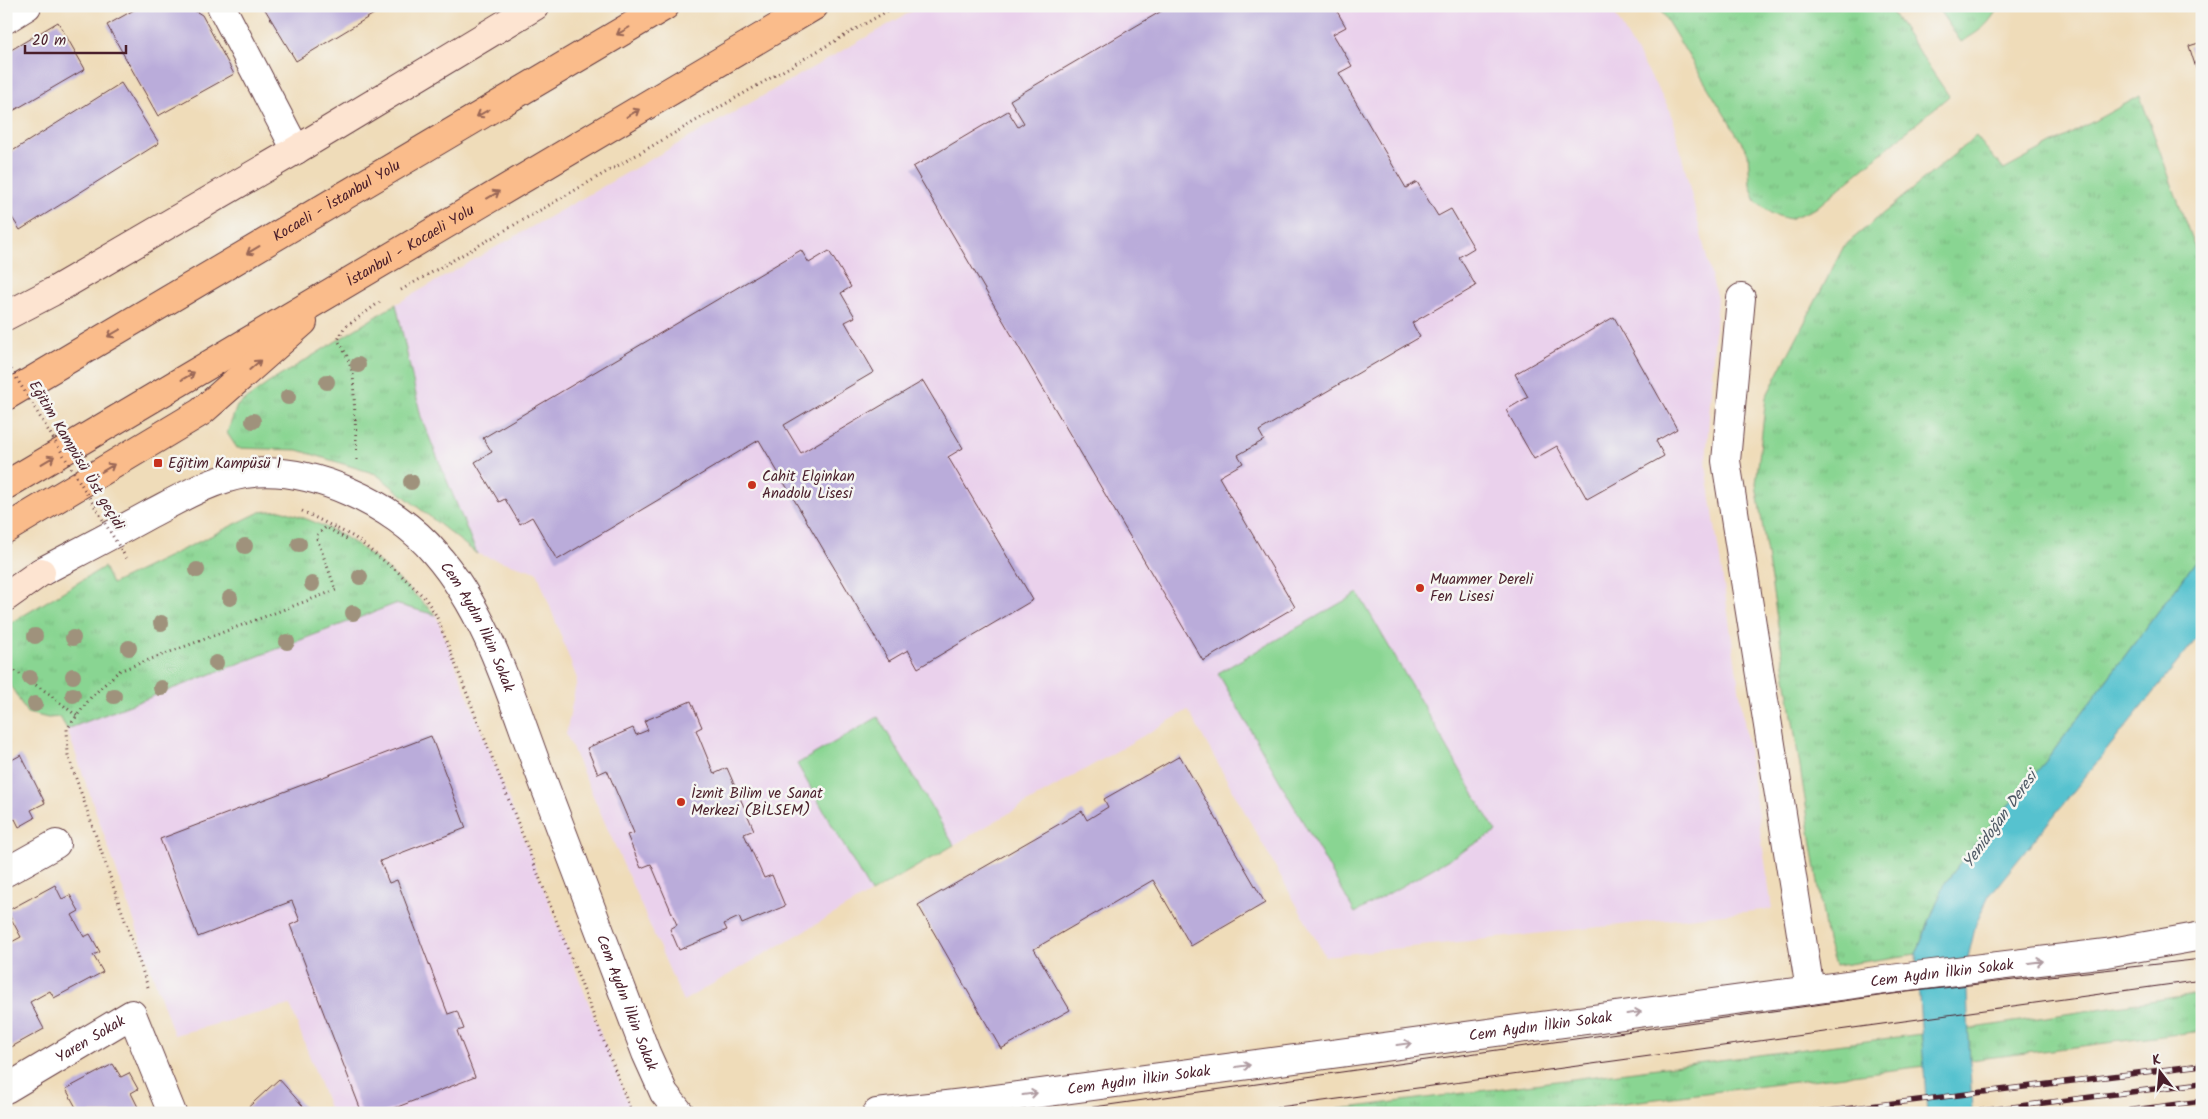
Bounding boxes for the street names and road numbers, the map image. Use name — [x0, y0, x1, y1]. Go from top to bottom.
street label: Kocaeli - İstanbul Yolu — [268, 154, 406, 249]
street label: İstanbul - Kocaeli Yolu — [342, 199, 479, 294]
street label: Eğitim Kampüsü Üst geçidi — [22, 376, 131, 536]
street label: Cem Aydın İlkin Sokak — [433, 557, 520, 696]
street label: Cem Aydın İlkin Sokak — [589, 931, 664, 1076]
street label: Cem Aydın İlkin Sokak — [1869, 953, 2016, 995]
street label: Cem Aydın İlkin Sokak — [1467, 1005, 1614, 1049]
street label: Yaren Sokak — [51, 1009, 131, 1070]
street label: Cem Aydın İlkin Sokak — [1066, 1059, 1213, 1102]

